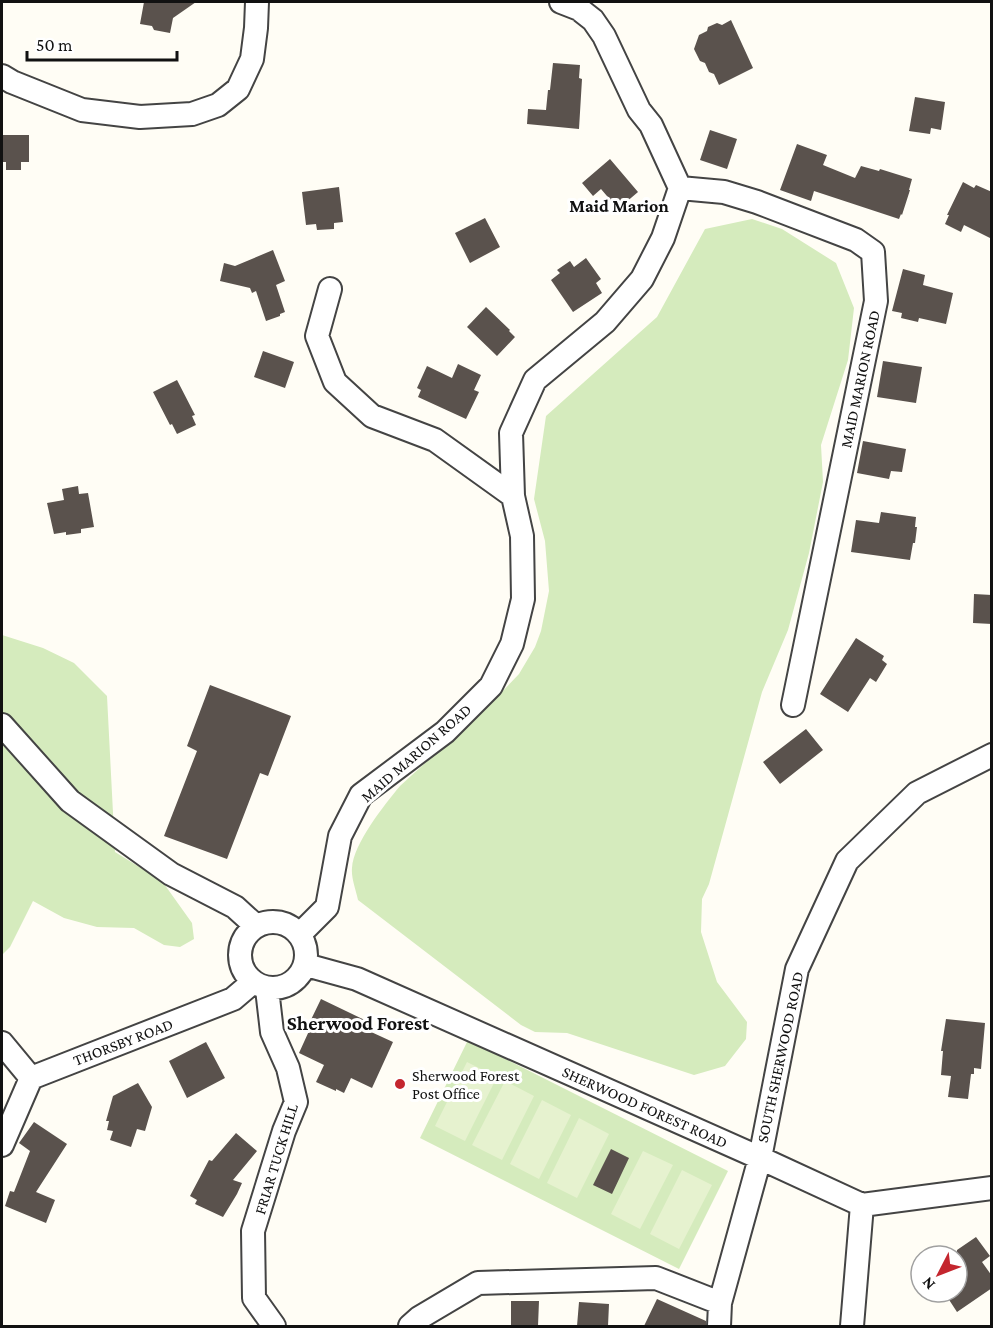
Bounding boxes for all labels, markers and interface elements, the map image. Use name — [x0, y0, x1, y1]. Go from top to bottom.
scale bar — [27, 24, 177, 62]
text: 50 m — [36, 35, 73, 55]
district label: Maid Marion — [569, 196, 669, 216]
street label: MAID MARION ROAD — [837, 309, 883, 449]
street label: MAID MARION ROAD — [357, 701, 475, 805]
street label: SOUTH SHERWOOD ROAD — [754, 970, 806, 1144]
district label: Sherwood Forest — [287, 1012, 430, 1034]
street label: THORSBY ROAD — [71, 1015, 175, 1069]
street label: SHERWOOD FOREST ROAD — [560, 1063, 730, 1151]
place label: Sherwood Forest Post Office — [412, 1067, 520, 1102]
marker: Sherwood Forest Post Office — [393, 1077, 407, 1091]
street label: FRIAR TUCK HILL — [251, 1102, 301, 1216]
north arrow — [909, 1244, 969, 1304]
text: N — [918, 1274, 938, 1293]

